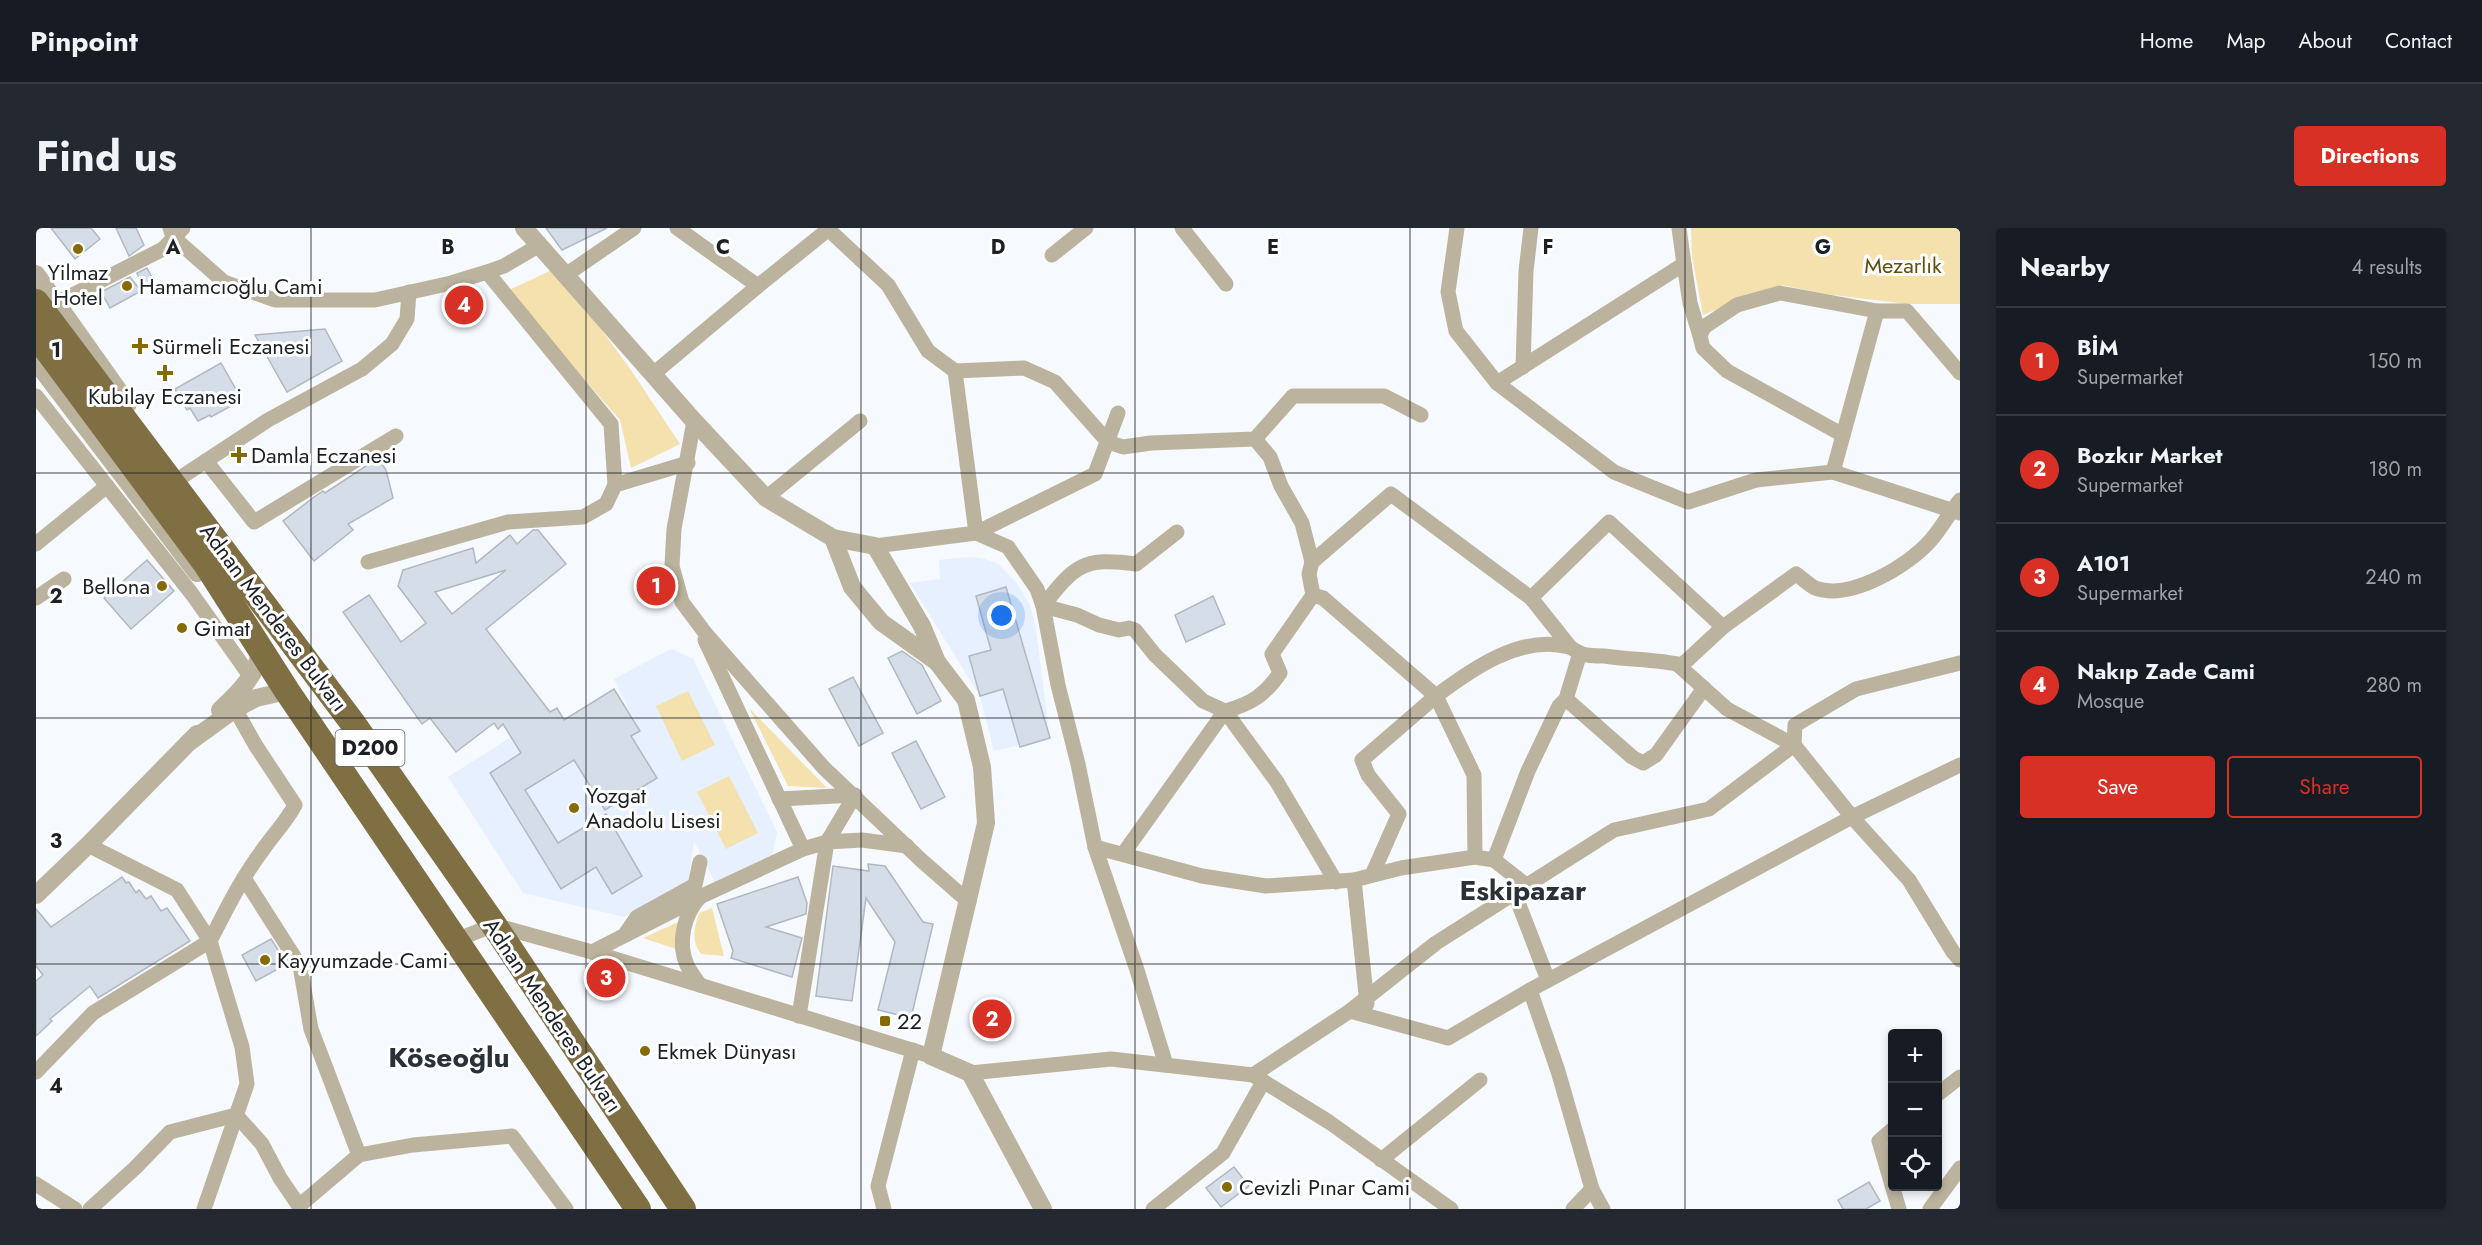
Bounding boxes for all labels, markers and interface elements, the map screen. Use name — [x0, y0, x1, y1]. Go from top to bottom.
text: Pinpoint — [30, 21, 138, 62]
text: Home — [2140, 26, 2193, 56]
text: Map — [2226, 26, 2266, 56]
text: About — [2299, 26, 2352, 56]
text: Contact — [2385, 26, 2452, 56]
text: Find us — [36, 126, 177, 187]
button: Directions — [2294, 126, 2446, 186]
text: A — [165, 233, 181, 262]
text: B — [441, 233, 455, 262]
text: C — [716, 233, 730, 262]
text: D — [991, 233, 1005, 262]
text: E — [1267, 233, 1279, 262]
text: F — [1542, 233, 1554, 262]
text: G — [1815, 233, 1831, 262]
marker: Yilmaz Hotel — [71, 242, 85, 256]
text: Nearby — [2020, 248, 2109, 286]
park label: Mezarlık — [1864, 249, 1942, 281]
text: 4 results — [2351, 253, 2422, 282]
place label: Yilmaz Hotel — [48, 256, 108, 313]
place label: Hamamcıoğlu Cami — [139, 270, 323, 302]
marker: Hamamcıoğlu Cami — [120, 279, 134, 293]
pin: 4 — [444, 282, 484, 328]
place label: Sürmeli Eczanesi — [152, 330, 310, 362]
text: BİM — [2077, 331, 2118, 363]
text: 1 — [51, 336, 61, 365]
marker: Sürmeli Eczanesi — [133, 339, 147, 353]
text: 1 — [2034, 347, 2045, 376]
text: 150 m — [2368, 347, 2422, 376]
text: Supermarket — [2077, 363, 2183, 392]
marker: Kubilay Eczanesi — [158, 366, 172, 380]
place label: Kubilay Eczanesi — [88, 380, 242, 412]
place label: Damla Eczanesi — [251, 439, 397, 471]
text: Bozkır Market — [2077, 439, 2223, 471]
marker: Damla Eczanesi — [232, 448, 246, 462]
text: 2 — [2033, 455, 2046, 484]
text: 180 m — [2368, 455, 2422, 484]
text: Supermarket — [2077, 471, 2183, 500]
street label: Adnan Menderes Bulvarı — [193, 516, 355, 718]
text: A101 — [2077, 547, 2130, 579]
text: 3 — [2033, 563, 2046, 592]
text: 240 m — [2365, 563, 2422, 592]
pin: 1 — [636, 564, 676, 608]
place label: Bellona — [82, 570, 150, 602]
marker: Bellona — [155, 579, 169, 593]
text: Supermarket — [2077, 579, 2183, 608]
text: 2 — [49, 582, 63, 611]
your location — [987, 601, 1016, 630]
place label: Gimat — [194, 612, 251, 644]
marker: Gimat — [175, 621, 189, 635]
text: Nakıp Zade Cami — [2077, 655, 2255, 687]
text: 4 — [2033, 671, 2046, 700]
text: 280 m — [2366, 671, 2422, 700]
text: Mosque — [2077, 687, 2144, 716]
road number: D200 — [336, 730, 404, 766]
button: Save — [2020, 756, 2215, 818]
button: Share — [2227, 756, 2422, 818]
place label: Yozgat Anadolu Lisesi — [586, 779, 721, 836]
marker: Yozgat Anadolu Lisesi — [567, 801, 581, 815]
text: 3 — [50, 827, 62, 856]
district label: Eskipazar — [1459, 870, 1587, 911]
street label: Adnan Menderes Bulvarı — [476, 911, 630, 1119]
place label: Kayyumzade Cami — [277, 944, 448, 976]
marker: Kayyumzade Cami — [258, 953, 272, 967]
pin: 3 — [586, 956, 626, 1000]
pin: 2 — [972, 996, 1012, 1042]
place label: 22 — [897, 1005, 922, 1037]
marker: 22 — [878, 1014, 892, 1028]
map controls — [1888, 1029, 1942, 1191]
button: + — [1888, 1029, 1942, 1083]
place label: Ekmek Dünyası — [657, 1035, 796, 1067]
district label: Köseoğlu — [388, 1037, 510, 1078]
marker: Ekmek Dünyası — [638, 1044, 652, 1058]
text: 4 — [49, 1072, 63, 1101]
button: − — [1888, 1083, 1942, 1137]
button: locate — [1888, 1137, 1942, 1191]
place label: Cevizli Pınar Cami — [1239, 1171, 1410, 1203]
marker: Cevizli Pınar Cami — [1220, 1180, 1234, 1194]

